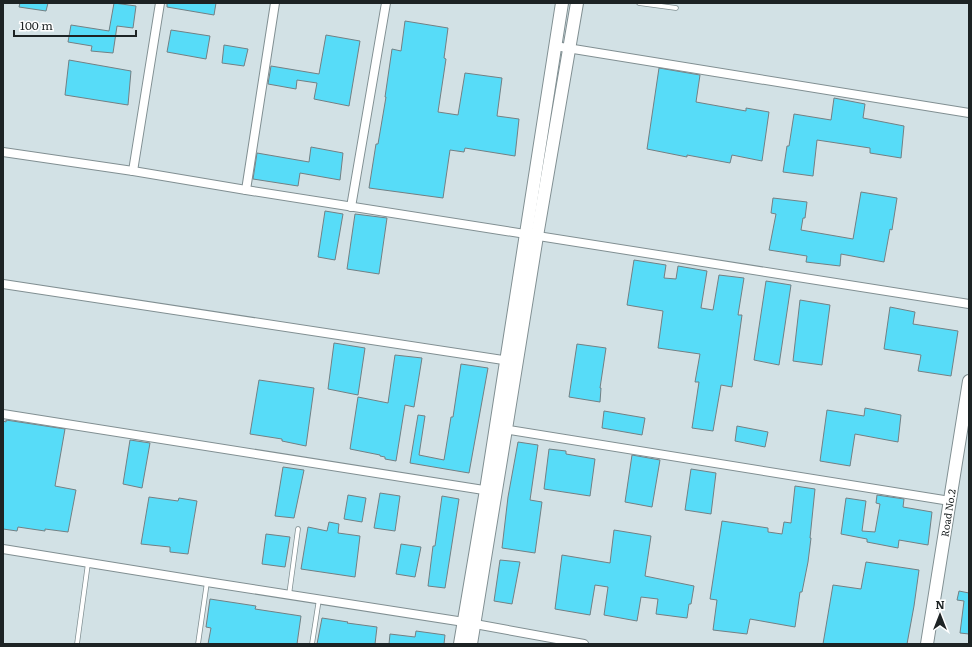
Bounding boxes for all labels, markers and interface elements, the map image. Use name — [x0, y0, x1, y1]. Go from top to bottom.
scale bar — [14, 12, 136, 38]
text: 100 m — [20, 16, 53, 34]
street label: Road No.2 — [936, 488, 959, 538]
north arrow — [920, 595, 960, 635]
text: N — [935, 596, 945, 612]

